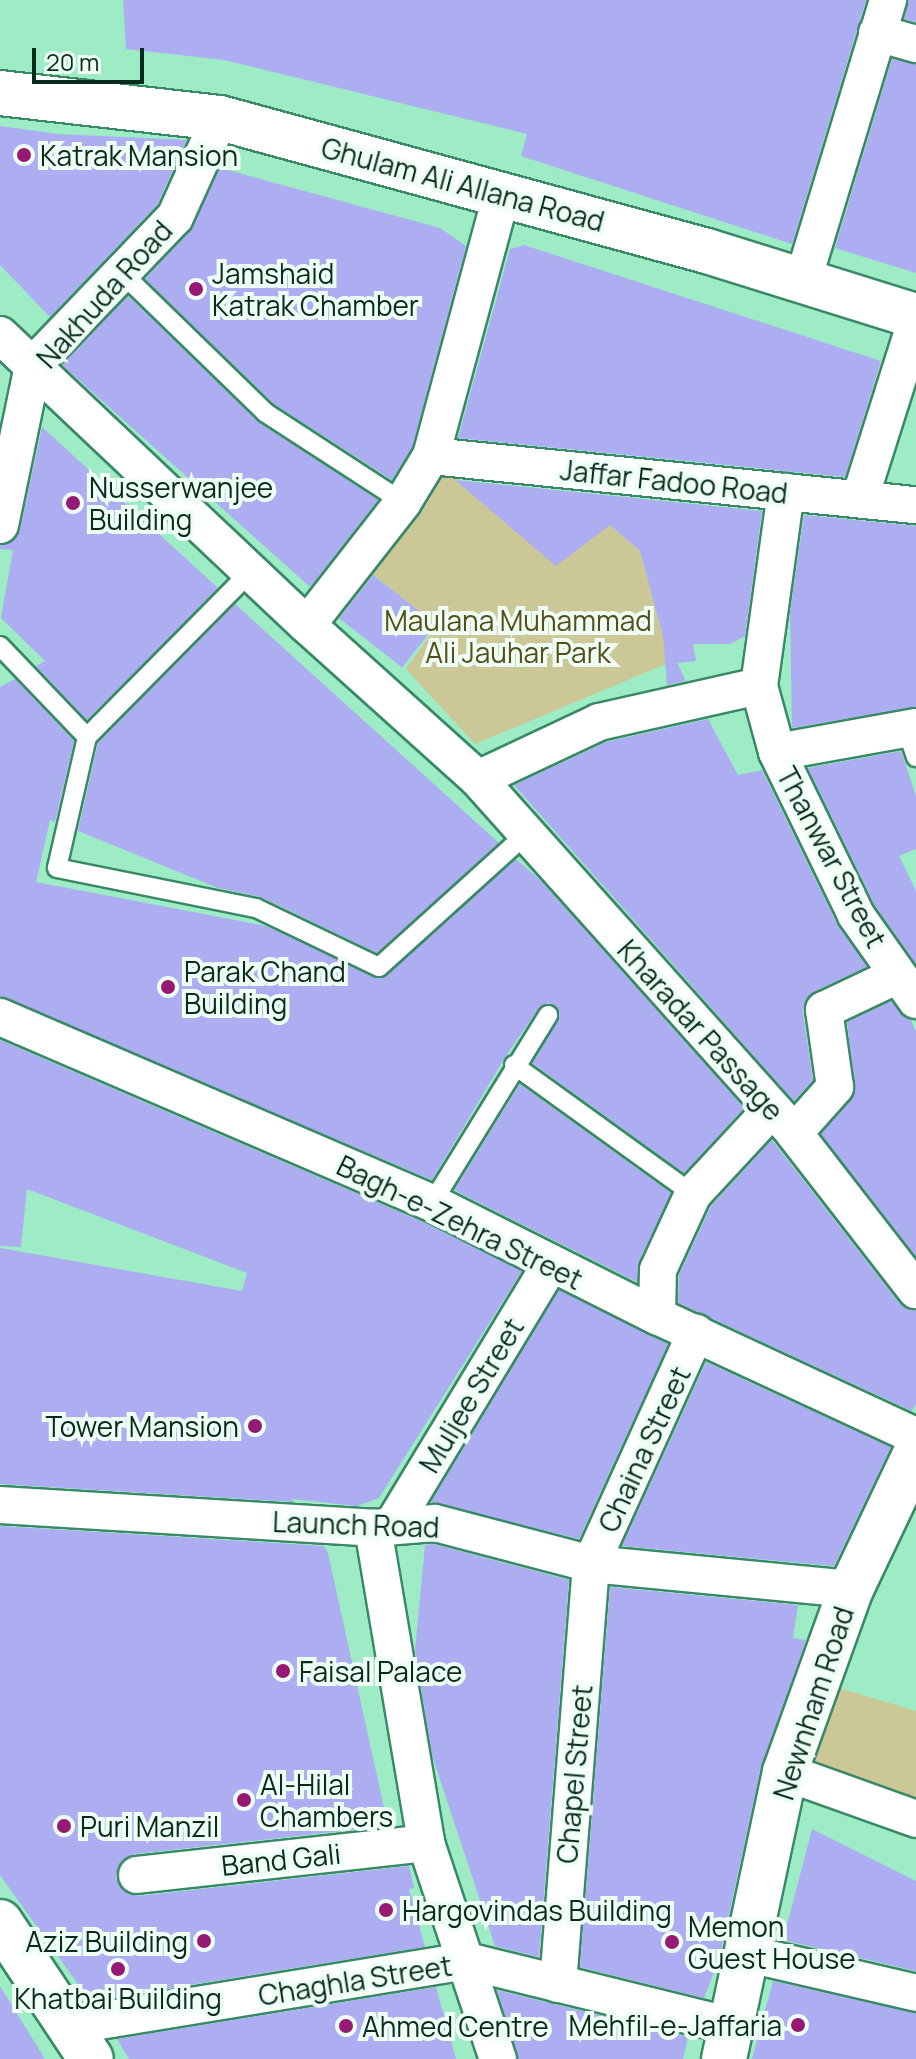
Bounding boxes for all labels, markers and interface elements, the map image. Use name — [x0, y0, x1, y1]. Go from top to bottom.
scale bar — [36, 32, 148, 82]
text: 20 m — [46, 45, 99, 78]
street label: Ghulam Ali Allana Road — [318, 130, 608, 238]
place label: Katrak Mansion — [40, 138, 238, 172]
marker: Katrak Mansion — [15, 146, 33, 164]
street label: Nakhuda Road — [29, 214, 179, 374]
place label: Jamshaid Katrak Chamber — [212, 256, 419, 322]
marker: Jamshaid Katrak Chamber — [187, 280, 205, 298]
street label: Jaffar Fadoo Road — [559, 452, 789, 510]
place label: Nusserwanjee Building — [89, 470, 273, 536]
marker: Nusserwanjee Building — [64, 494, 82, 512]
park label: Maulana Muhammad Ali Jauhar Park — [384, 603, 652, 669]
street label: Thanwar Street — [770, 761, 894, 953]
street label: Kharadar Passage — [611, 933, 791, 1127]
place label: Parak Chand Building — [184, 954, 346, 1020]
marker: Parak Chand Building — [159, 978, 177, 996]
street label: Bagh-e-Zehra Street — [332, 1148, 588, 1296]
street label: Muljee Street — [412, 1312, 530, 1478]
street label: Chaina Street — [591, 1361, 697, 1537]
place label: Tower Mansion — [45, 1409, 239, 1443]
marker: Tower Mansion — [246, 1417, 264, 1435]
street label: Launch Road — [272, 1504, 440, 1544]
street label: Newnham Road — [766, 1602, 860, 1804]
place label: Faisal Palace — [299, 1654, 462, 1688]
marker: Faisal Palace — [274, 1662, 292, 1680]
street label: Chapel Street — [549, 1683, 599, 1865]
place label: Al-Hilal Chambers — [260, 1767, 393, 1833]
marker: Al-Hilal Chambers — [235, 1791, 253, 1809]
place label: Puri Manzil — [80, 1809, 219, 1843]
marker: Puri Manzil — [55, 1817, 73, 1835]
street label: Band Gali — [220, 1836, 342, 1882]
place label: Hargovindas Building — [402, 1893, 672, 1927]
marker: Hargovindas Building — [377, 1901, 395, 1919]
place label: Memon Guest House — [688, 1909, 856, 1975]
place label: Aziz Building — [25, 1924, 188, 1958]
marker: Aziz Building — [195, 1932, 213, 1950]
marker: Memon Guest House — [663, 1933, 681, 1951]
street label: Chaghla Street — [256, 1948, 454, 2012]
marker: Khatbai Building — [109, 1960, 127, 1978]
place label: Khatbai Building — [14, 1981, 222, 2015]
place label: Mehfil-e-Jaffaria — [569, 2008, 782, 2042]
place label: Ahmed Centre — [362, 2009, 549, 2043]
marker: Mehfil-e-Jaffaria — [789, 2016, 807, 2034]
marker: Ahmed Centre — [337, 2017, 355, 2035]

